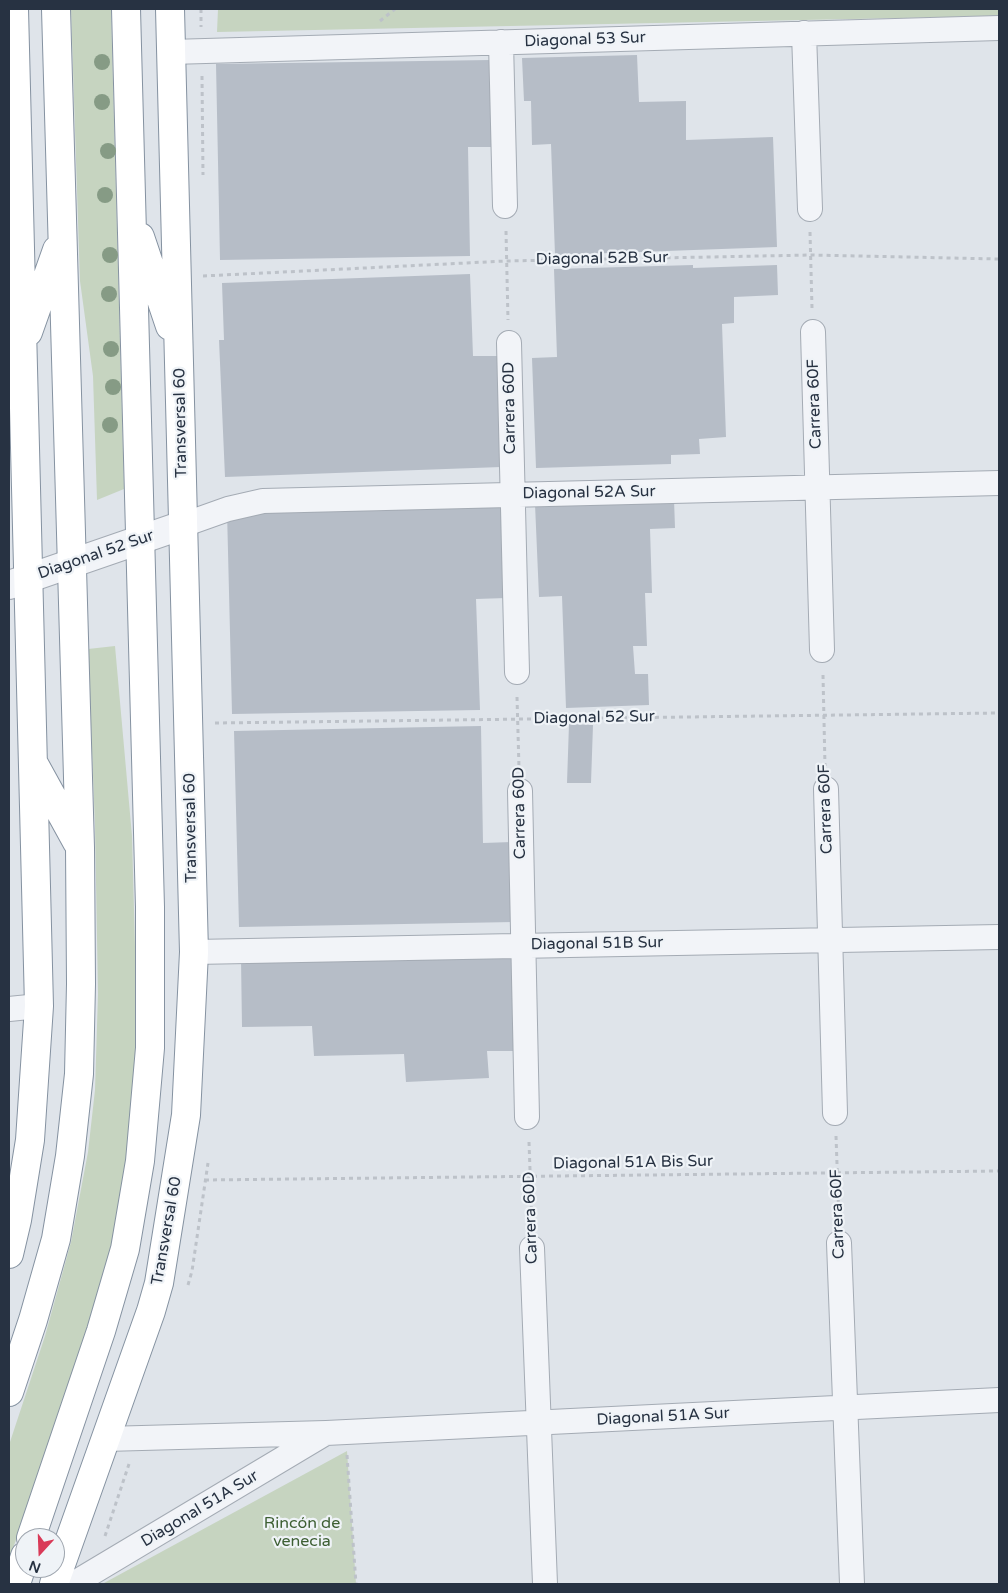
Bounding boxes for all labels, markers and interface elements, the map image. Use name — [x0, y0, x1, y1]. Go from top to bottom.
street label: Diagonal 53 Sur — [524, 28, 646, 52]
street label: Diagonal 52B Sur — [536, 248, 668, 270]
street label: Carrera 60F — [804, 359, 826, 449]
street label: Carrera 60D — [500, 362, 520, 454]
street label: Transversal 60 — [170, 368, 192, 478]
street label: Diagonal 52A Sur — [522, 482, 656, 504]
street label: Diagonal 52 Sur — [35, 526, 157, 584]
street label: Diagonal 52 Sur — [533, 707, 655, 729]
street label: Carrera 60F — [815, 764, 837, 854]
street label: Carrera 60D — [510, 767, 530, 859]
street label: Transversal 60 — [180, 773, 202, 883]
street label: Diagonal 51B Sur — [531, 933, 663, 955]
street label: Diagonal 51A Bis Sur — [553, 1152, 713, 1174]
street label: Carrera 60F — [827, 1169, 849, 1259]
street label: Carrera 60D — [520, 1171, 542, 1265]
street label: Transversal 60 — [148, 1175, 186, 1287]
street label: Diagonal 51A Sur — [596, 1404, 730, 1430]
street label: Diagonal 51A Sur — [138, 1466, 262, 1552]
park label: Rincón de venecia — [264, 1514, 340, 1552]
north arrow — [15, 1528, 65, 1578]
text: N — [27, 1557, 43, 1577]

